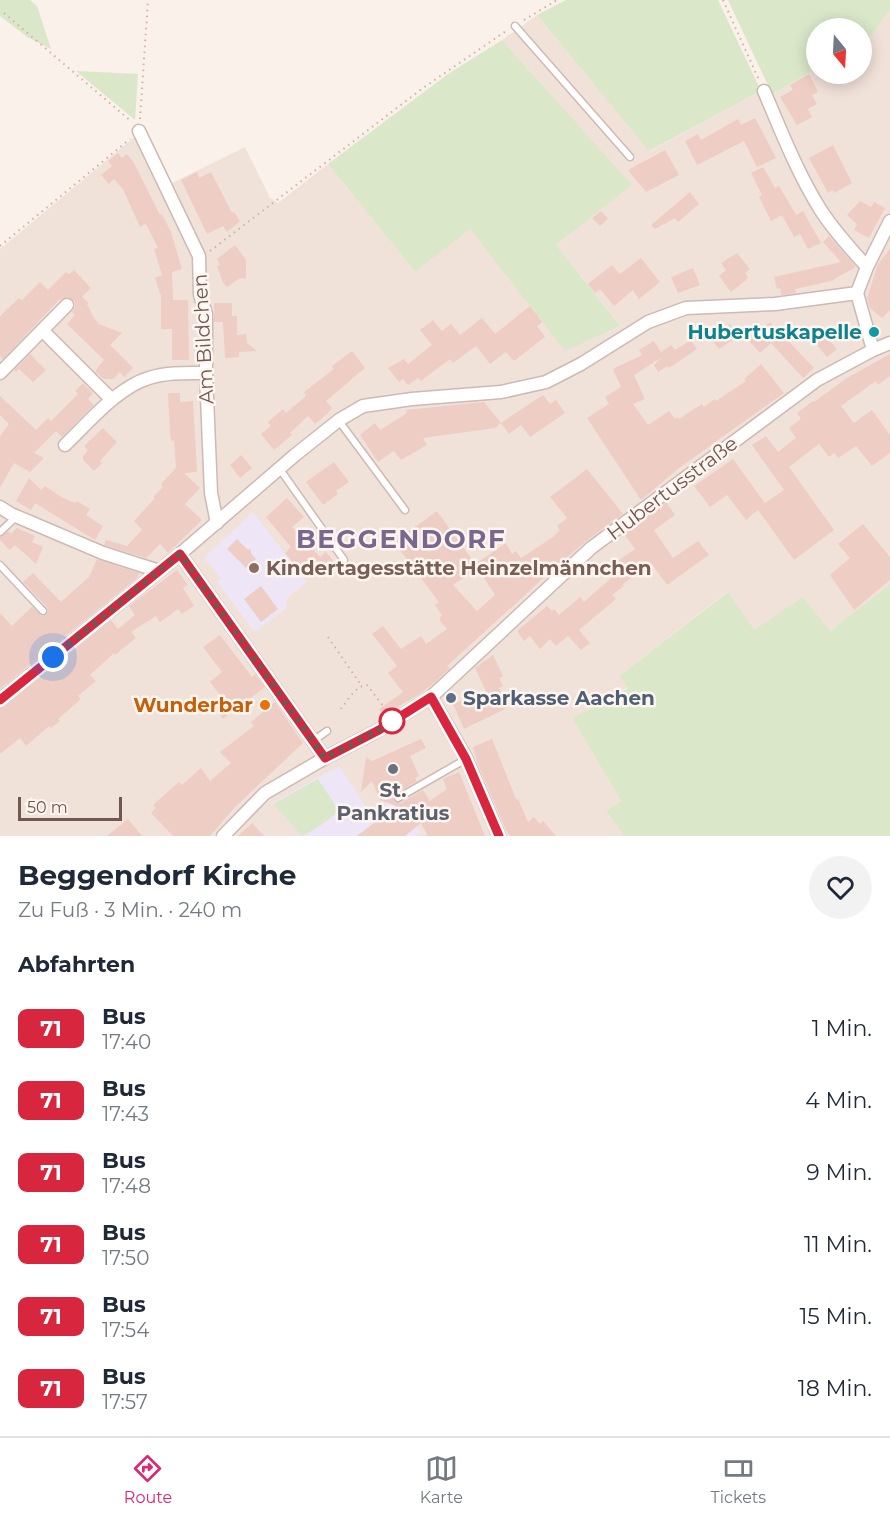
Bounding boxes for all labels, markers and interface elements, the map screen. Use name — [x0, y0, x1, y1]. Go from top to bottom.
north arrow — [806, 18, 872, 84]
map controls — [806, 18, 872, 84]
street label: Am Bildchen — [188, 273, 218, 405]
place label: Hubertuskapelle — [687, 320, 862, 344]
marker: Hubertuskapelle — [867, 325, 881, 339]
street label: Hubertusstraße — [602, 431, 742, 545]
district label: BEGGENDORF — [296, 523, 506, 555]
place label: Kindertagesstätte Heinzelmännchen — [266, 556, 652, 580]
marker: Kindertagesstätte Heinzelmännchen — [247, 561, 261, 575]
your location — [38, 642, 68, 672]
place label: Sparkasse Aachen — [463, 686, 655, 710]
marker: Sparkasse Aachen — [444, 691, 458, 705]
place label: Wunderbar — [133, 693, 253, 717]
marker: Wunderbar — [258, 698, 272, 712]
unlabelled marker — [379, 708, 405, 734]
marker: St. Pankratius — [386, 762, 400, 776]
place label: St. Pankratius — [337, 778, 450, 825]
scale bar — [18, 794, 122, 822]
text: 50 m — [27, 798, 68, 817]
button: heart — [809, 856, 872, 919]
text: Beggendorf Kirche — [18, 858, 297, 892]
text: Zu Fuß · 3 Min. · 240 m — [18, 898, 242, 922]
text: Abfahrten — [18, 951, 135, 978]
text: Bus — [102, 1003, 146, 1030]
text: 1 Min. — [812, 1015, 872, 1042]
text: 71 — [40, 1016, 62, 1041]
text: 17:40 — [102, 1030, 151, 1054]
text: Bus — [102, 1075, 146, 1102]
text: 4 Min. — [805, 1087, 872, 1114]
text: 71 — [40, 1088, 62, 1113]
text: 17:43 — [102, 1102, 149, 1126]
text: Bus — [102, 1147, 146, 1174]
text: 9 Min. — [806, 1159, 872, 1186]
text: 71 — [40, 1160, 62, 1185]
text: 17:48 — [102, 1174, 151, 1198]
text: Bus — [102, 1219, 146, 1246]
text: 11 Min. — [804, 1231, 872, 1258]
text: 71 — [40, 1232, 62, 1257]
text: 17:50 — [102, 1246, 149, 1270]
text: Bus — [102, 1291, 146, 1318]
text: 15 Min. — [799, 1303, 872, 1330]
text: 71 — [40, 1304, 62, 1329]
text: 17:54 — [102, 1318, 149, 1342]
text: Bus — [102, 1363, 146, 1390]
text: 18 Min. — [798, 1375, 872, 1402]
text: 71 — [40, 1376, 62, 1401]
text: 17:57 — [102, 1390, 148, 1414]
tab: Route — [124, 1452, 172, 1507]
tab: Karte — [420, 1452, 463, 1507]
tab: Tickets — [711, 1452, 766, 1507]

